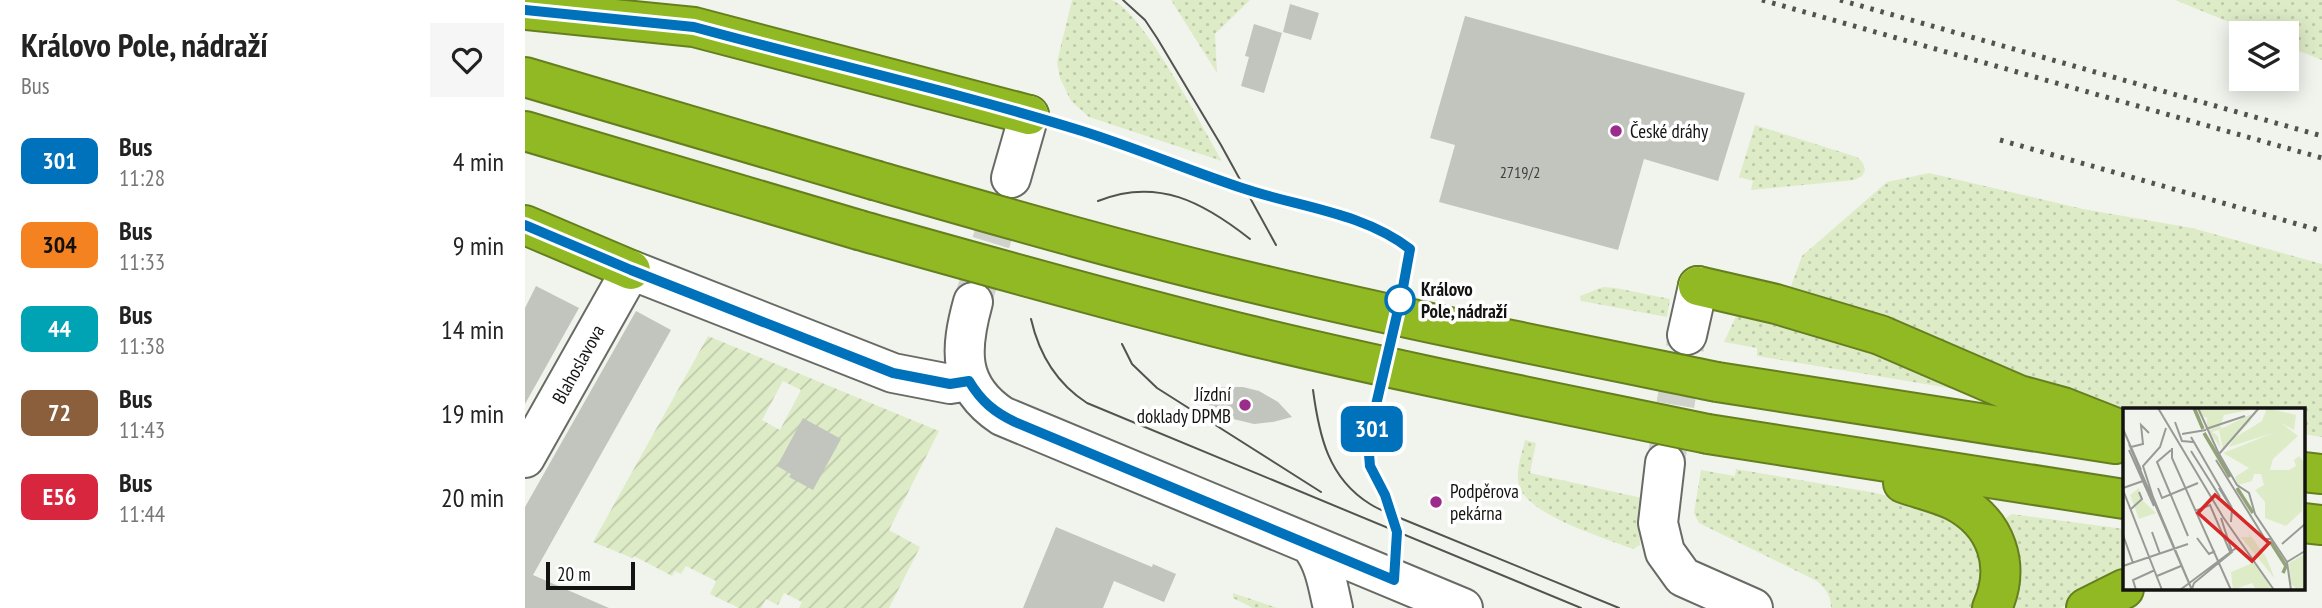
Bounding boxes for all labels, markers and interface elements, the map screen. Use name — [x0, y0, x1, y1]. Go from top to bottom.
map controls — [2229, 21, 2299, 91]
button: layers — [2229, 21, 2299, 91]
text: Královo Pole, nádraží — [21, 23, 268, 66]
button: heart — [430, 23, 504, 97]
text: Bus — [21, 71, 50, 100]
place label: České dráhy — [1630, 119, 1709, 143]
marker: České dráhy — [1608, 123, 1624, 139]
text: Bus — [119, 130, 152, 163]
text: 301 — [42, 145, 77, 176]
text: 4 min — [453, 145, 504, 178]
house number: 2719/2 — [1500, 162, 1540, 182]
text: 11:28 — [119, 163, 165, 192]
text: Bus — [119, 214, 152, 247]
text: 304 — [42, 229, 77, 260]
text: 9 min — [453, 229, 504, 262]
text: 11:33 — [119, 247, 165, 276]
place label: Královo Pole, nádraží — [1421, 277, 1508, 323]
marker: Královo Pole, nádraží — [1385, 285, 1415, 315]
text: Bus — [119, 298, 152, 331]
text: 44 — [48, 313, 71, 344]
text: 14 min — [441, 313, 504, 346]
street label: Blahoslavova — [547, 320, 609, 408]
text: 11:38 — [119, 331, 165, 360]
text: Bus — [119, 382, 152, 415]
place label: Jízdní doklady DPMB — [1137, 382, 1231, 428]
text: 72 — [48, 397, 71, 428]
text: 19 min — [441, 397, 504, 430]
marker: Jízdní doklady DPMB — [1237, 397, 1253, 413]
line badge: 301 — [1332, 406, 1412, 452]
inset map — [2123, 408, 2305, 590]
text: 301 — [1355, 413, 1389, 444]
text: 11:43 — [119, 415, 165, 444]
text: Bus — [119, 466, 152, 499]
place label: Podpěrova pekárna — [1450, 479, 1519, 525]
text: E56 — [43, 481, 76, 512]
text: 20 min — [441, 481, 504, 514]
marker: Podpěrova pekárna — [1428, 494, 1444, 510]
text: 11:44 — [119, 499, 165, 528]
scale bar — [546, 559, 635, 591]
text: 20 m — [557, 562, 591, 586]

